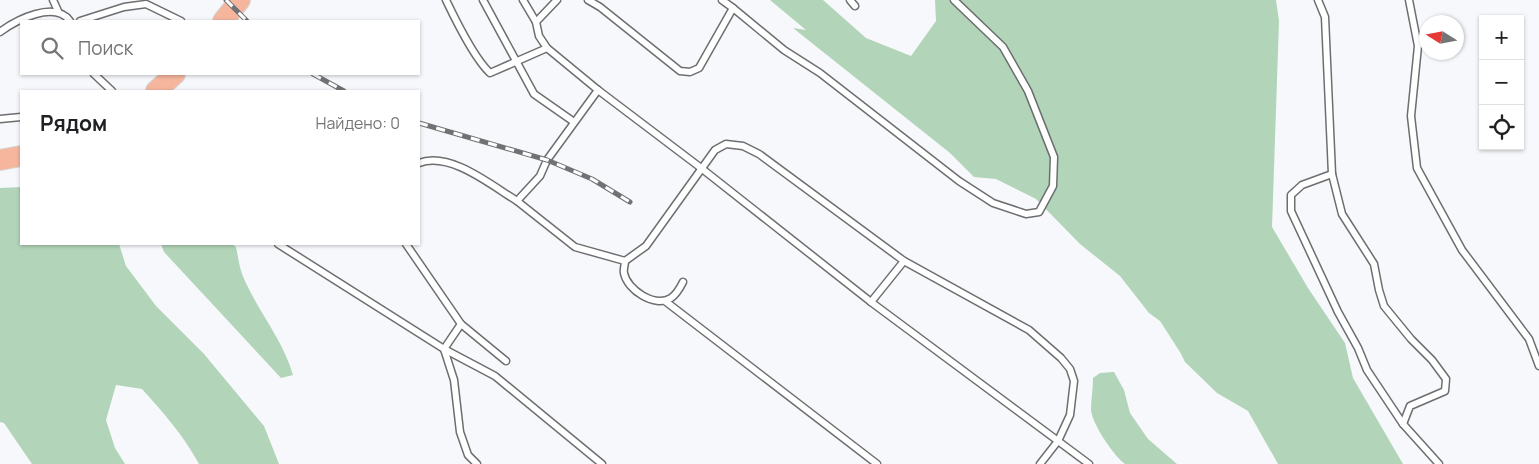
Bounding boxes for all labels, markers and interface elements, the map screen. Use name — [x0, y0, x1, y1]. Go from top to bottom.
north arrow — [1419, 15, 1464, 60]
map controls — [1479, 15, 1524, 150]
button: + — [1479, 15, 1524, 60]
search box — [20, 20, 420, 75]
icon: search — [38, 34, 66, 62]
text: Поиск — [78, 35, 133, 61]
button: − — [1479, 60, 1524, 105]
button: locate — [1479, 105, 1524, 150]
text: Рядом — [40, 109, 107, 137]
text: Найдено: 0 — [315, 112, 400, 134]

